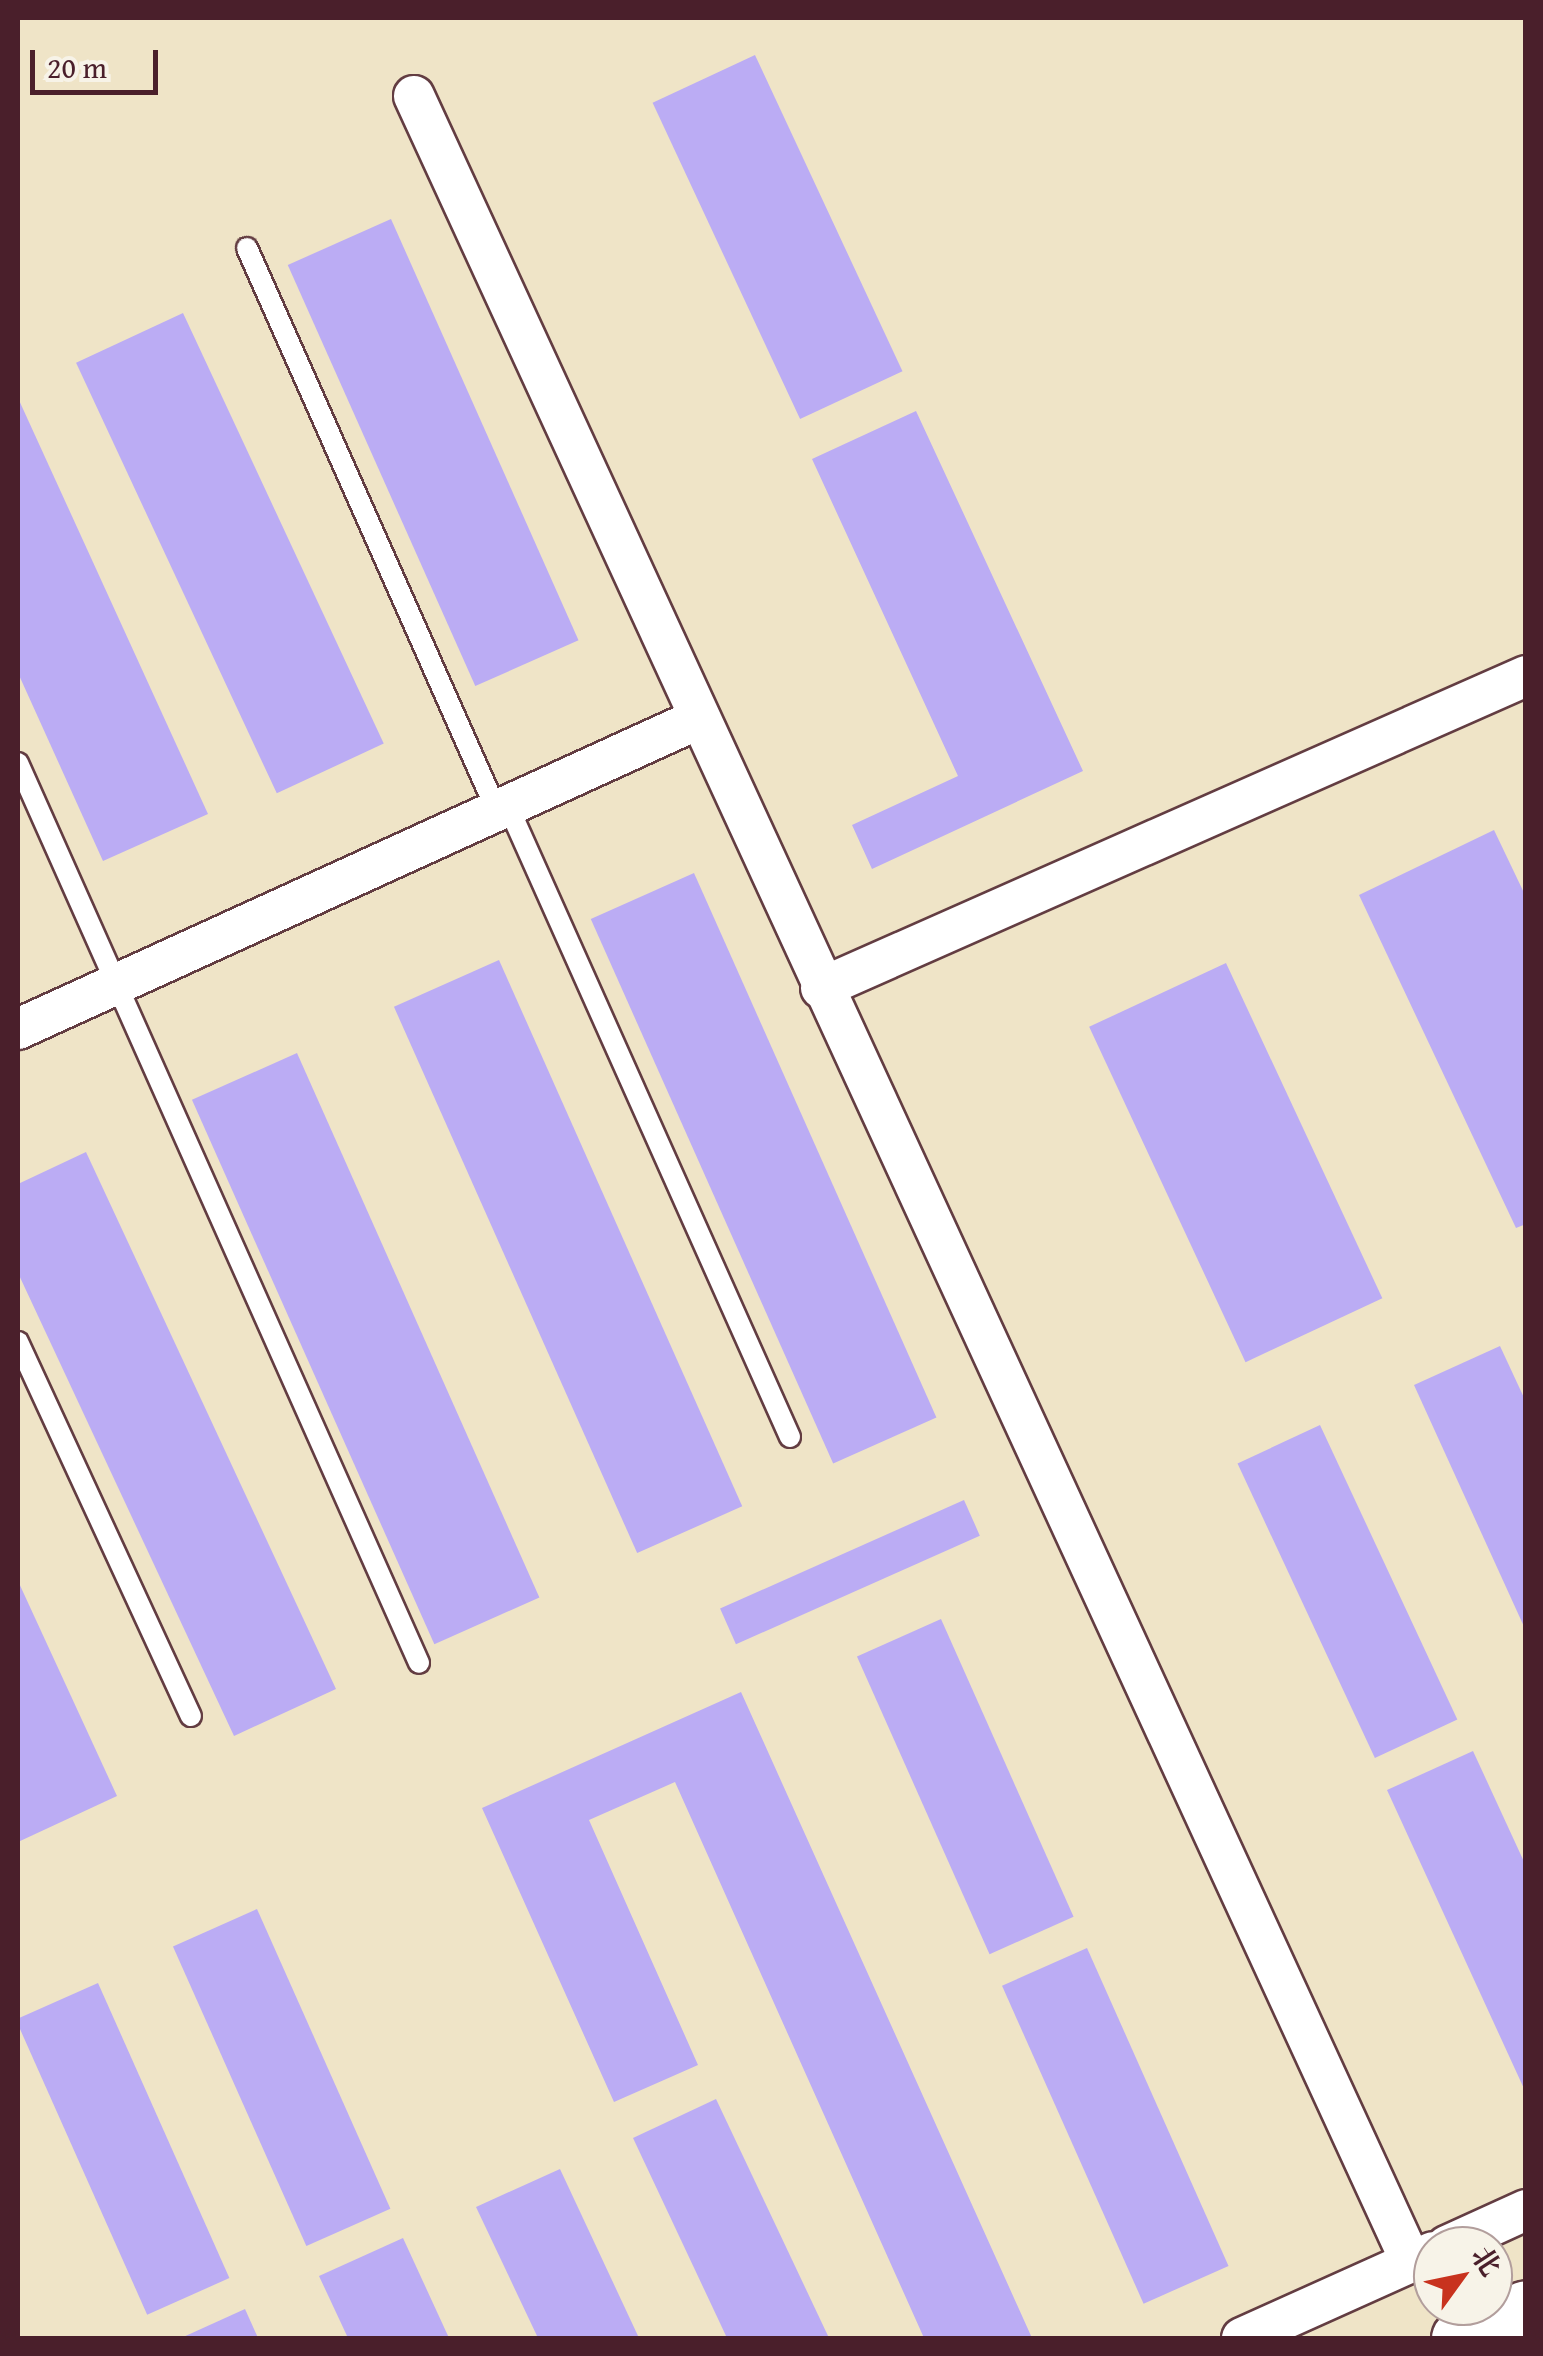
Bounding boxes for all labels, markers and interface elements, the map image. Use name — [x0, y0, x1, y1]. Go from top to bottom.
scale bar — [35, 30, 162, 92]
text: 20 m — [47, 45, 107, 89]
north arrow — [1413, 2226, 1513, 2326]
text: 北 — [1462, 2238, 1512, 2283]

